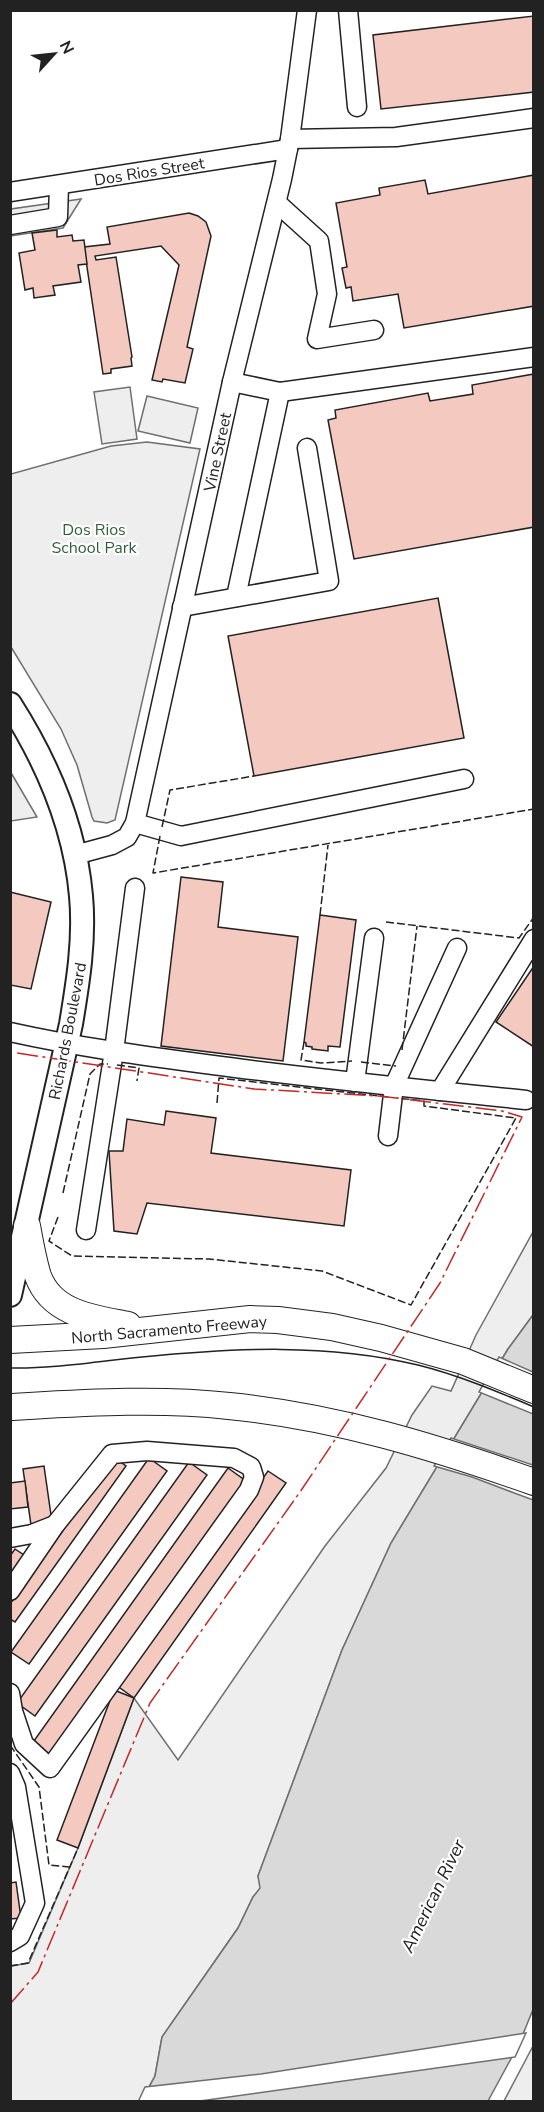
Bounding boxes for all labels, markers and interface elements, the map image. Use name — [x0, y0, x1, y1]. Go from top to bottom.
north arrow — [24, 24, 84, 84]
text: N — [54, 37, 79, 58]
street label: Dos Rios Street — [92, 152, 206, 192]
street label: Vine Street — [199, 410, 237, 495]
park label: Dos Rios School Park — [52, 519, 137, 559]
street label: Richards Boulevard — [44, 961, 92, 1102]
street label: North Sacramento Freeway — [70, 1310, 269, 1350]
water label: American River — [395, 1835, 471, 1957]

